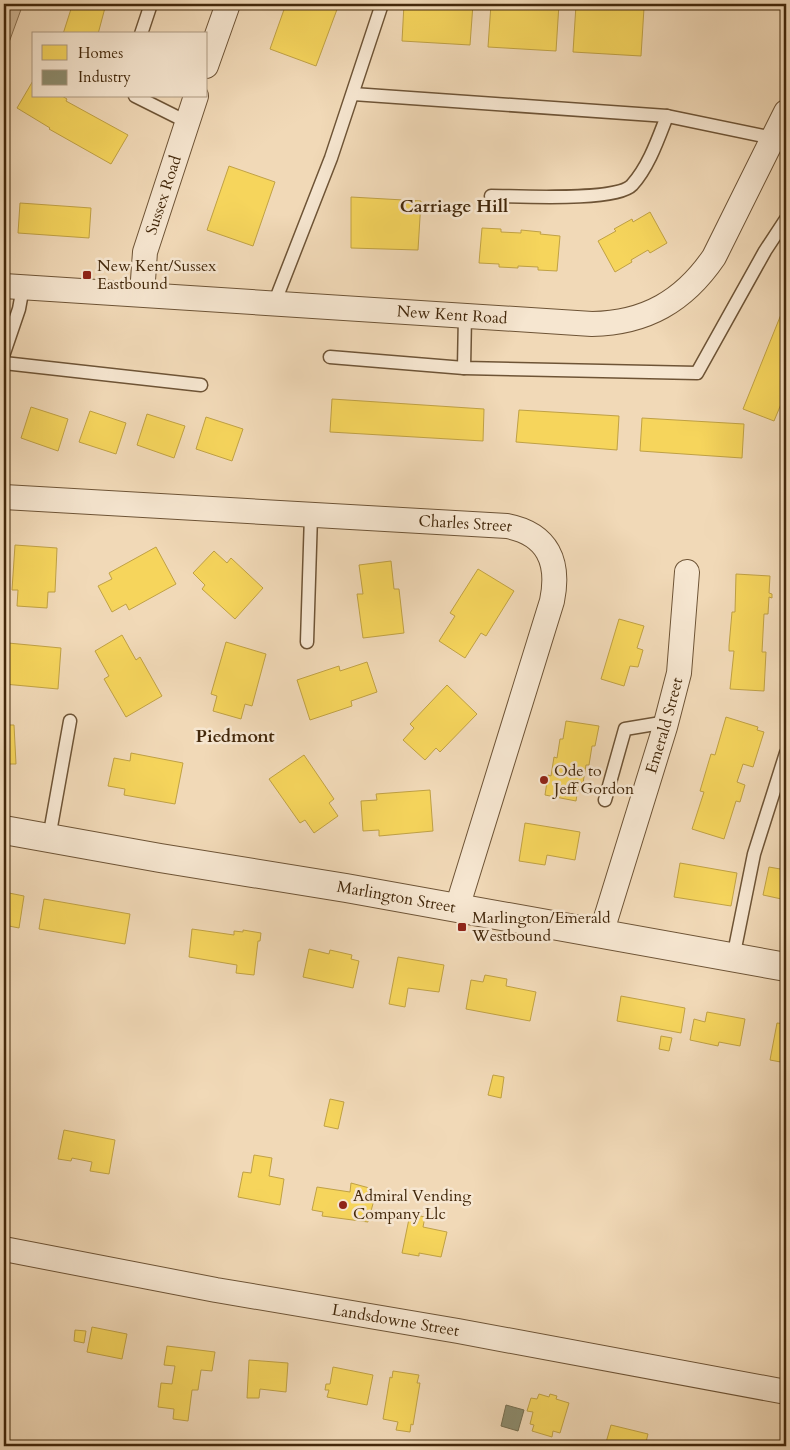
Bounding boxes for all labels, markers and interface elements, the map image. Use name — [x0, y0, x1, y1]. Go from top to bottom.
legend — [32, 32, 208, 98]
text: Homes — [78, 43, 123, 63]
text: Industry — [78, 67, 131, 87]
street label: Sussex Road — [140, 152, 187, 238]
district label: Carriage Hill — [400, 194, 508, 219]
place label: New Kent/Sussex Eastbound — [97, 255, 216, 295]
marker: New Kent/Sussex Eastbound — [81, 269, 93, 281]
street label: New Kent Road — [396, 300, 509, 330]
street label: Charles Street — [418, 510, 514, 538]
street label: Emerald Street — [640, 675, 688, 776]
district label: Piedmont — [195, 724, 275, 749]
place label: Ode to Jeff Gordon — [552, 760, 634, 800]
marker: Ode to Jeff Gordon — [538, 774, 550, 786]
street label: Marlington Street — [335, 876, 457, 918]
place label: Marlington/Emerald Westbound — [471, 907, 611, 947]
marker: Marlington/Emerald Westbound — [456, 921, 468, 933]
place label: Admiral Vending Company Llc — [353, 1185, 471, 1225]
marker: Admiral Vending Company Llc — [337, 1199, 349, 1211]
street label: Landsdowne Street — [330, 1299, 461, 1342]

